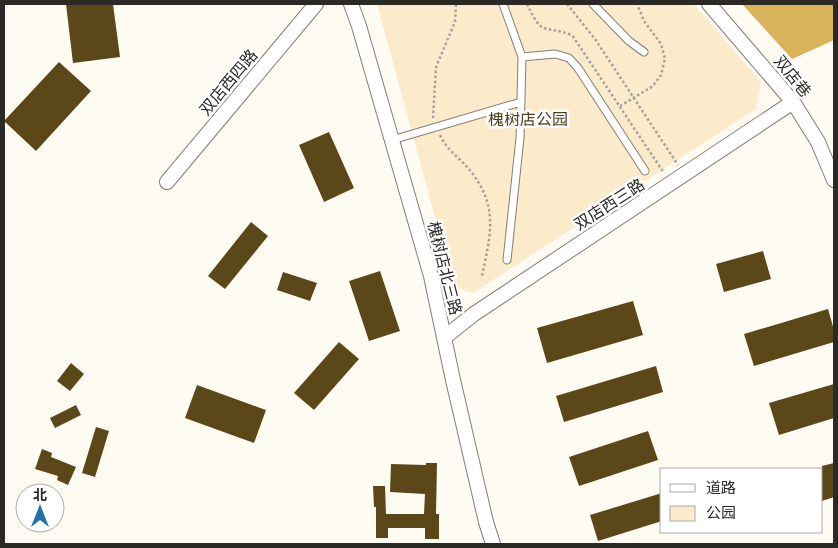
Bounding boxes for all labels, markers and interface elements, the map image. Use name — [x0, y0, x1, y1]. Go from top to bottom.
street label: 双店西四路 — [195, 45, 261, 119]
street label: 双店巷 — [770, 51, 816, 101]
park label: 槐树店公园 — [488, 109, 568, 129]
street label: 双店西三路 — [570, 174, 648, 234]
street label: 槐树店北三路 — [424, 219, 466, 317]
legend — [660, 468, 823, 533]
text: 道路 — [706, 478, 736, 497]
north arrow — [15, 483, 65, 533]
text: 北 — [33, 486, 47, 504]
text: 公园 — [706, 503, 736, 522]

